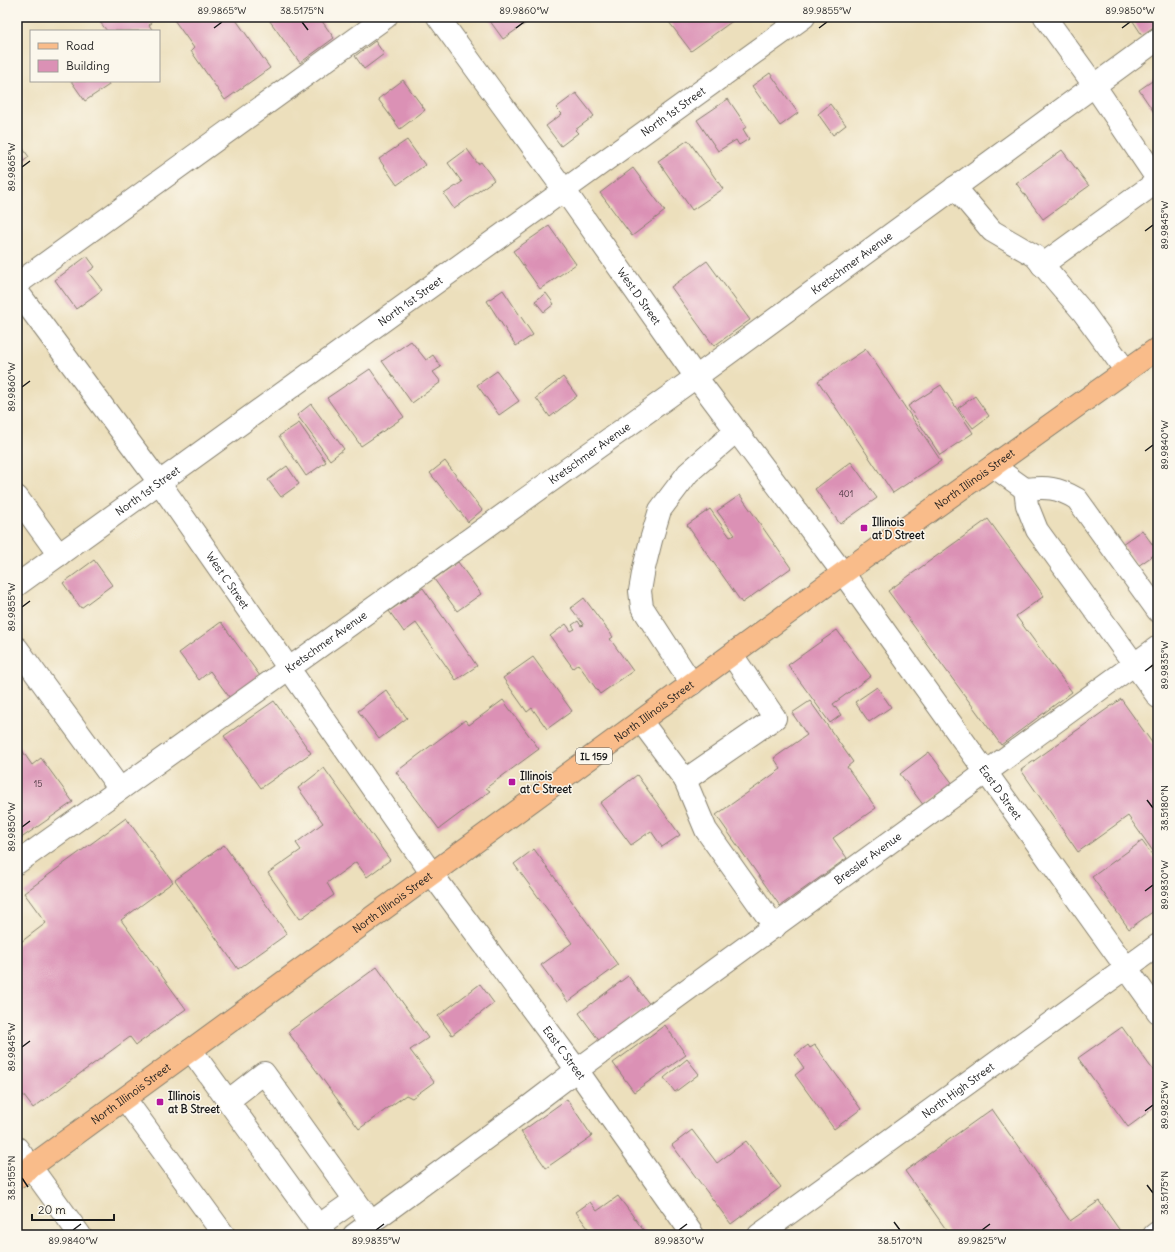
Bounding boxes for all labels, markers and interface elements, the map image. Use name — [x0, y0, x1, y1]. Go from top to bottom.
text: 89.9865°W — [198, 4, 246, 17]
text: 38.5175°N — [280, 4, 324, 17]
text: 89.9860°W — [499, 4, 549, 17]
text: 89.9855°W — [803, 4, 851, 17]
text: 89.9850°W — [1105, 4, 1155, 17]
legend — [30, 30, 160, 82]
text: Road — [66, 38, 94, 53]
text: Building — [66, 58, 110, 73]
street label: North 1st Street — [638, 83, 708, 139]
text: 89.9865°W — [5, 143, 18, 191]
text: 89.9845°W — [1158, 201, 1171, 249]
street label: Kretschmer Avenue — [808, 229, 895, 297]
street label: West D Street — [614, 265, 664, 328]
street label: North 1st Street — [375, 273, 445, 329]
text: 89.9860°W — [5, 362, 18, 412]
street label: Kretschmer Avenue — [546, 419, 633, 487]
text: 89.9840°W — [1158, 420, 1171, 470]
street label: North Illinois Street — [932, 445, 1018, 512]
street label: North 1st Street — [113, 463, 183, 519]
house number: 401 — [839, 488, 853, 499]
place label: Illinois at D Street — [872, 515, 925, 542]
marker: Illinois at D Street — [859, 523, 869, 533]
street label: West C Street — [203, 549, 252, 612]
text: 89.9855°W — [5, 583, 18, 631]
street label: Kretschmer Avenue — [282, 608, 370, 676]
text: 89.9835°W — [1158, 641, 1171, 689]
street label: North Illinois Street — [611, 677, 697, 745]
road number: IL 159 — [576, 748, 612, 764]
street label: East D Street — [976, 762, 1025, 823]
place label: Illinois at C Street — [520, 769, 572, 796]
marker: Illinois at C Street — [507, 777, 517, 787]
house number: 15 — [34, 778, 42, 789]
text: 38.5180°N — [1158, 785, 1171, 831]
text: 89.9850°W — [5, 802, 18, 852]
street label: Bressler Avenue — [831, 829, 904, 887]
text: 89.9830°W — [1158, 860, 1171, 910]
street label: North Illinois Street — [350, 869, 435, 936]
text: 89.9845°W — [5, 1023, 18, 1071]
street label: East C Street — [540, 1023, 589, 1083]
street label: North High Street — [919, 1059, 997, 1121]
street label: North Illinois Street — [88, 1060, 174, 1128]
text: 89.9825°W — [1158, 1081, 1171, 1129]
place label: Illinois at B Street — [168, 1089, 220, 1116]
marker: Illinois at B Street — [155, 1097, 165, 1107]
text: 38.5155°N — [5, 1156, 18, 1200]
text: 38.5175°N — [1158, 1171, 1171, 1215]
scale bar — [32, 1196, 114, 1222]
text: 20 m — [38, 1202, 66, 1217]
text: 89.9840°W — [48, 1234, 98, 1247]
text: 89.9835°W — [352, 1234, 400, 1247]
text: 89.9830°W — [654, 1234, 704, 1247]
text: 38.5170°N — [878, 1234, 922, 1247]
text: 89.9825°W — [958, 1234, 1006, 1247]

